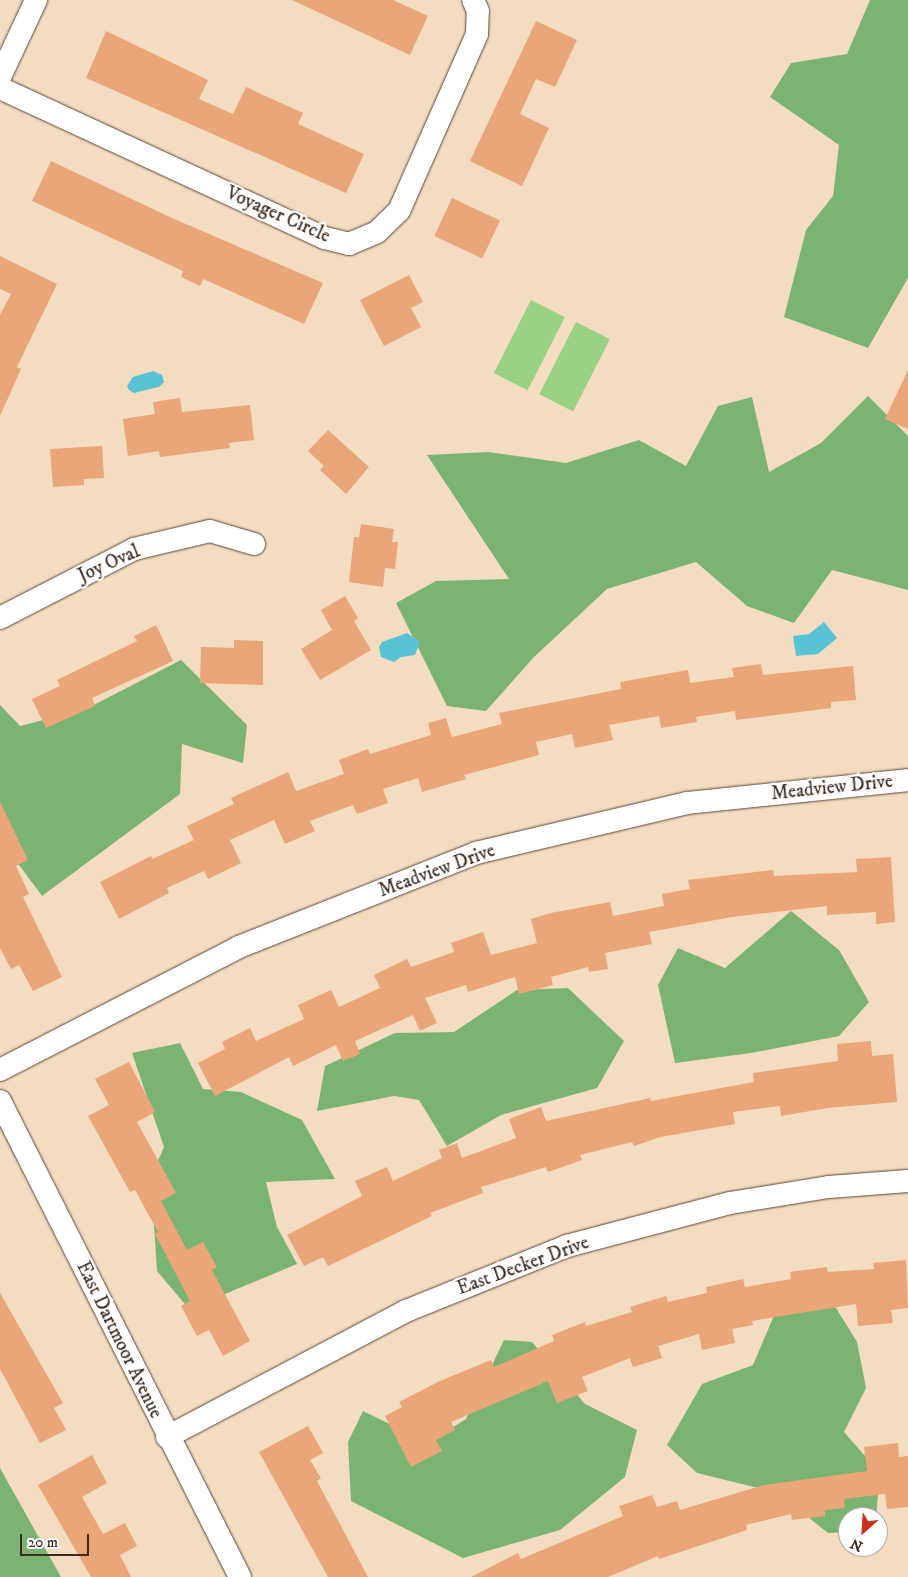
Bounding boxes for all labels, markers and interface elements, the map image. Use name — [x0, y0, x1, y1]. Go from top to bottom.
street label: Voyager Circle — [222, 182, 334, 248]
street label: Joy Oval — [75, 540, 143, 588]
street label: Meadview Drive — [770, 770, 894, 806]
street label: Meadview Drive — [376, 839, 498, 903]
street label: East Decker Drive — [454, 1232, 592, 1300]
street label: East Dartmoor Avenue — [71, 1258, 167, 1422]
north arrow — [838, 1507, 888, 1557]
scale bar — [22, 1524, 91, 1556]
text: 20 m — [28, 1533, 58, 1552]
text: N — [848, 1534, 866, 1555]

